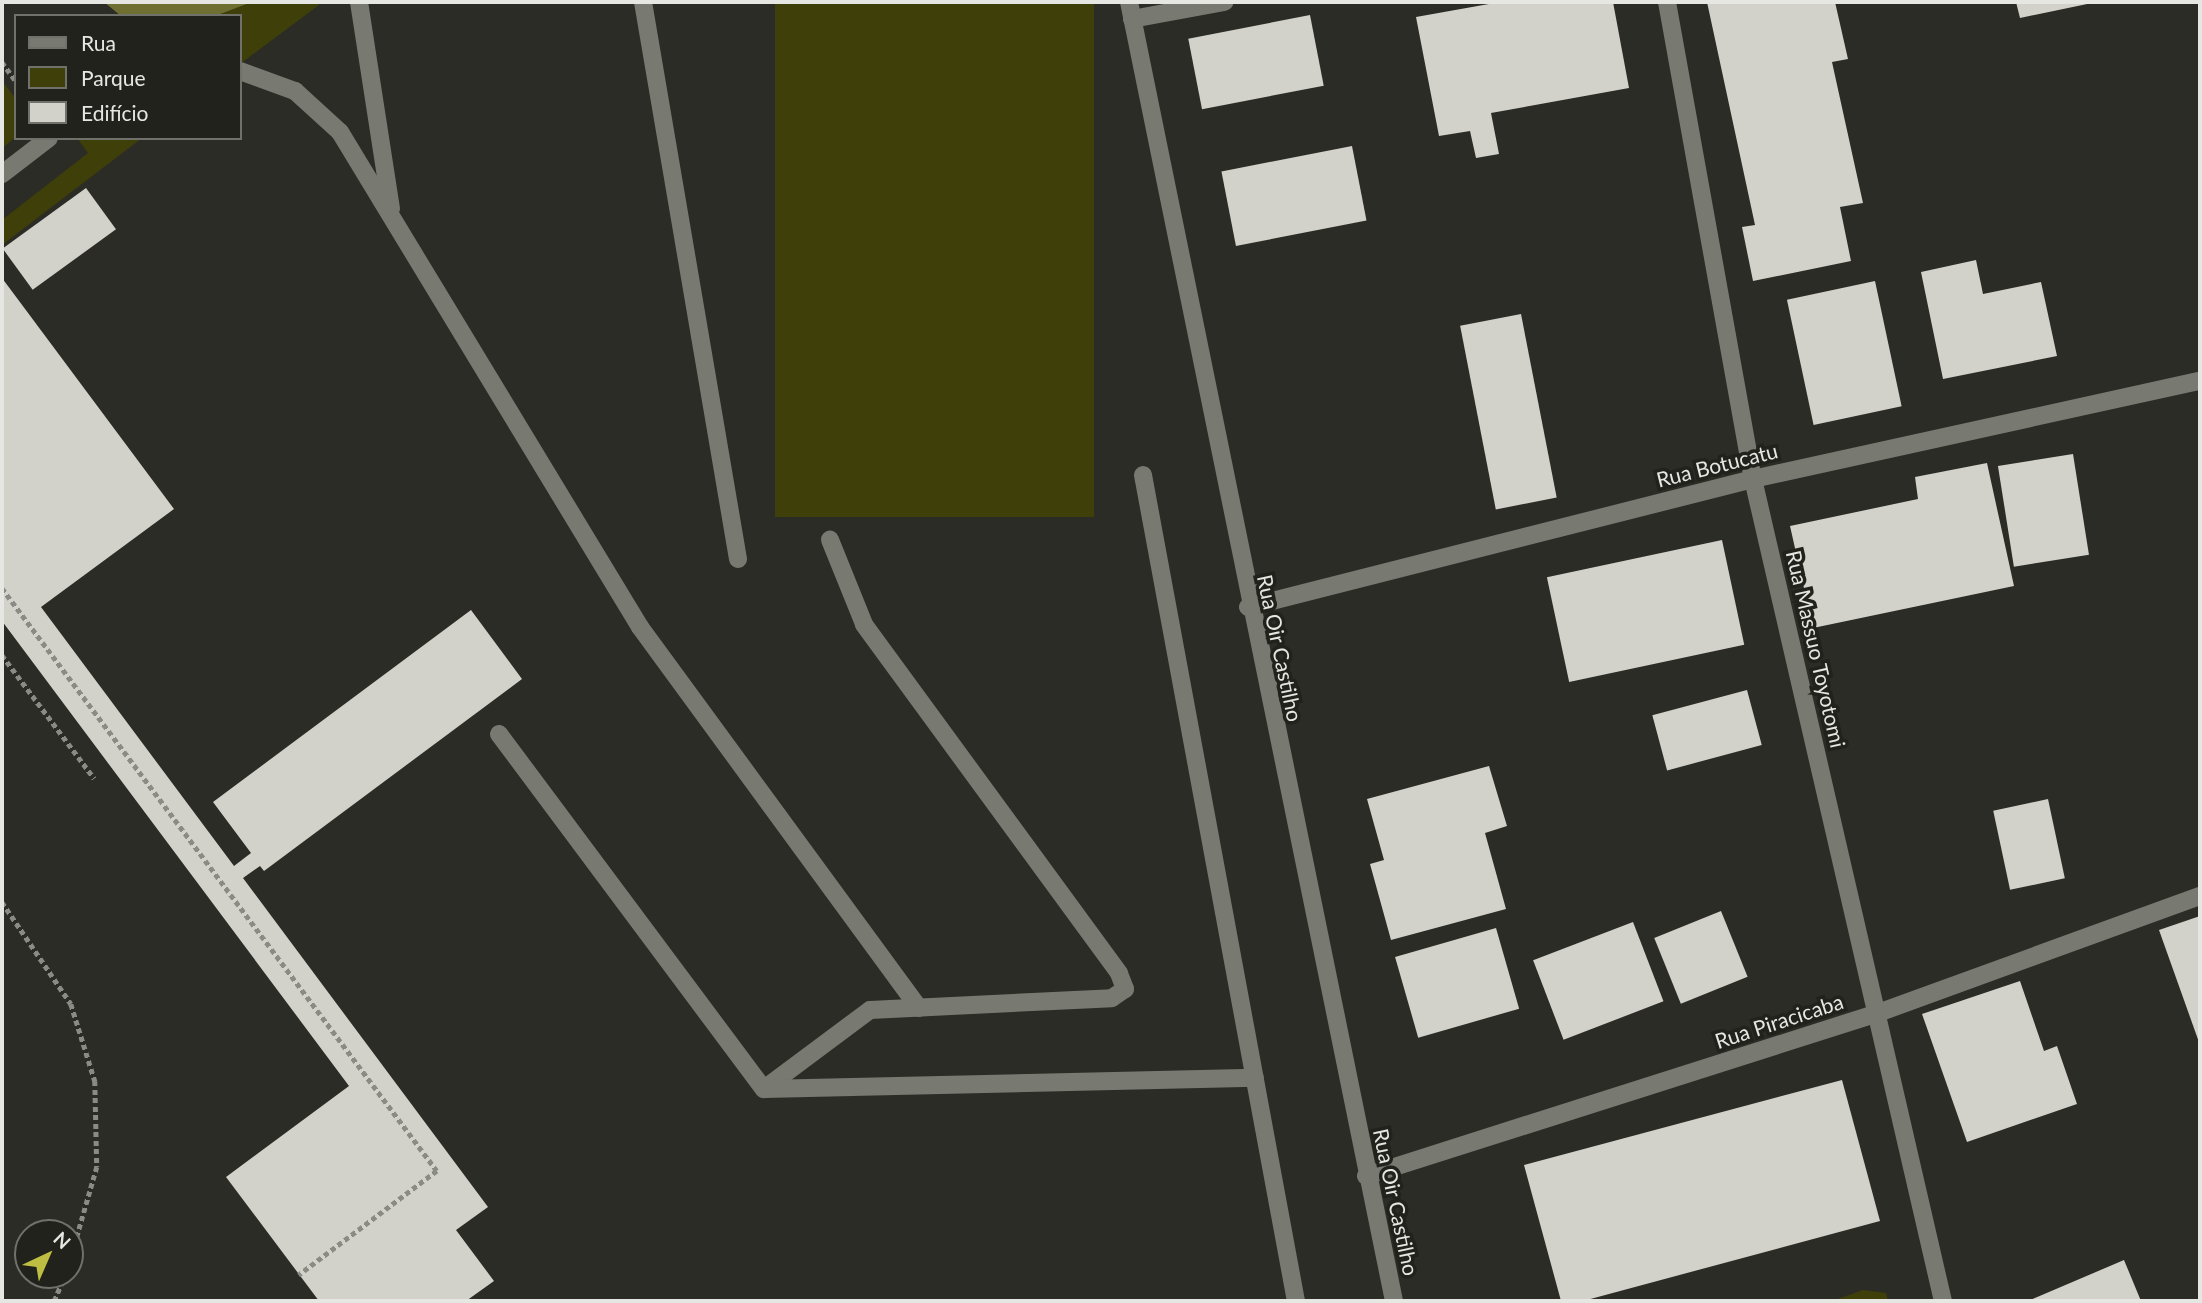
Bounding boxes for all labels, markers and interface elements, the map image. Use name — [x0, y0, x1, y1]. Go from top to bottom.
legend — [14, 14, 242, 140]
text: Rua — [81, 30, 116, 55]
text: Parque — [81, 65, 146, 90]
text: Edifício — [81, 100, 148, 125]
street label: Rua Botucatu — [1654, 438, 1780, 492]
street label: Rua Massuo Toyotomi — [1781, 548, 1851, 750]
street label: Rua Oir Castilho — [1252, 572, 1308, 724]
street label: Rua Piracicaba — [1712, 988, 1846, 1054]
street label: Rua Oir Castilho — [1368, 1126, 1424, 1278]
north arrow — [14, 1219, 84, 1289]
text: N — [49, 1227, 76, 1253]

